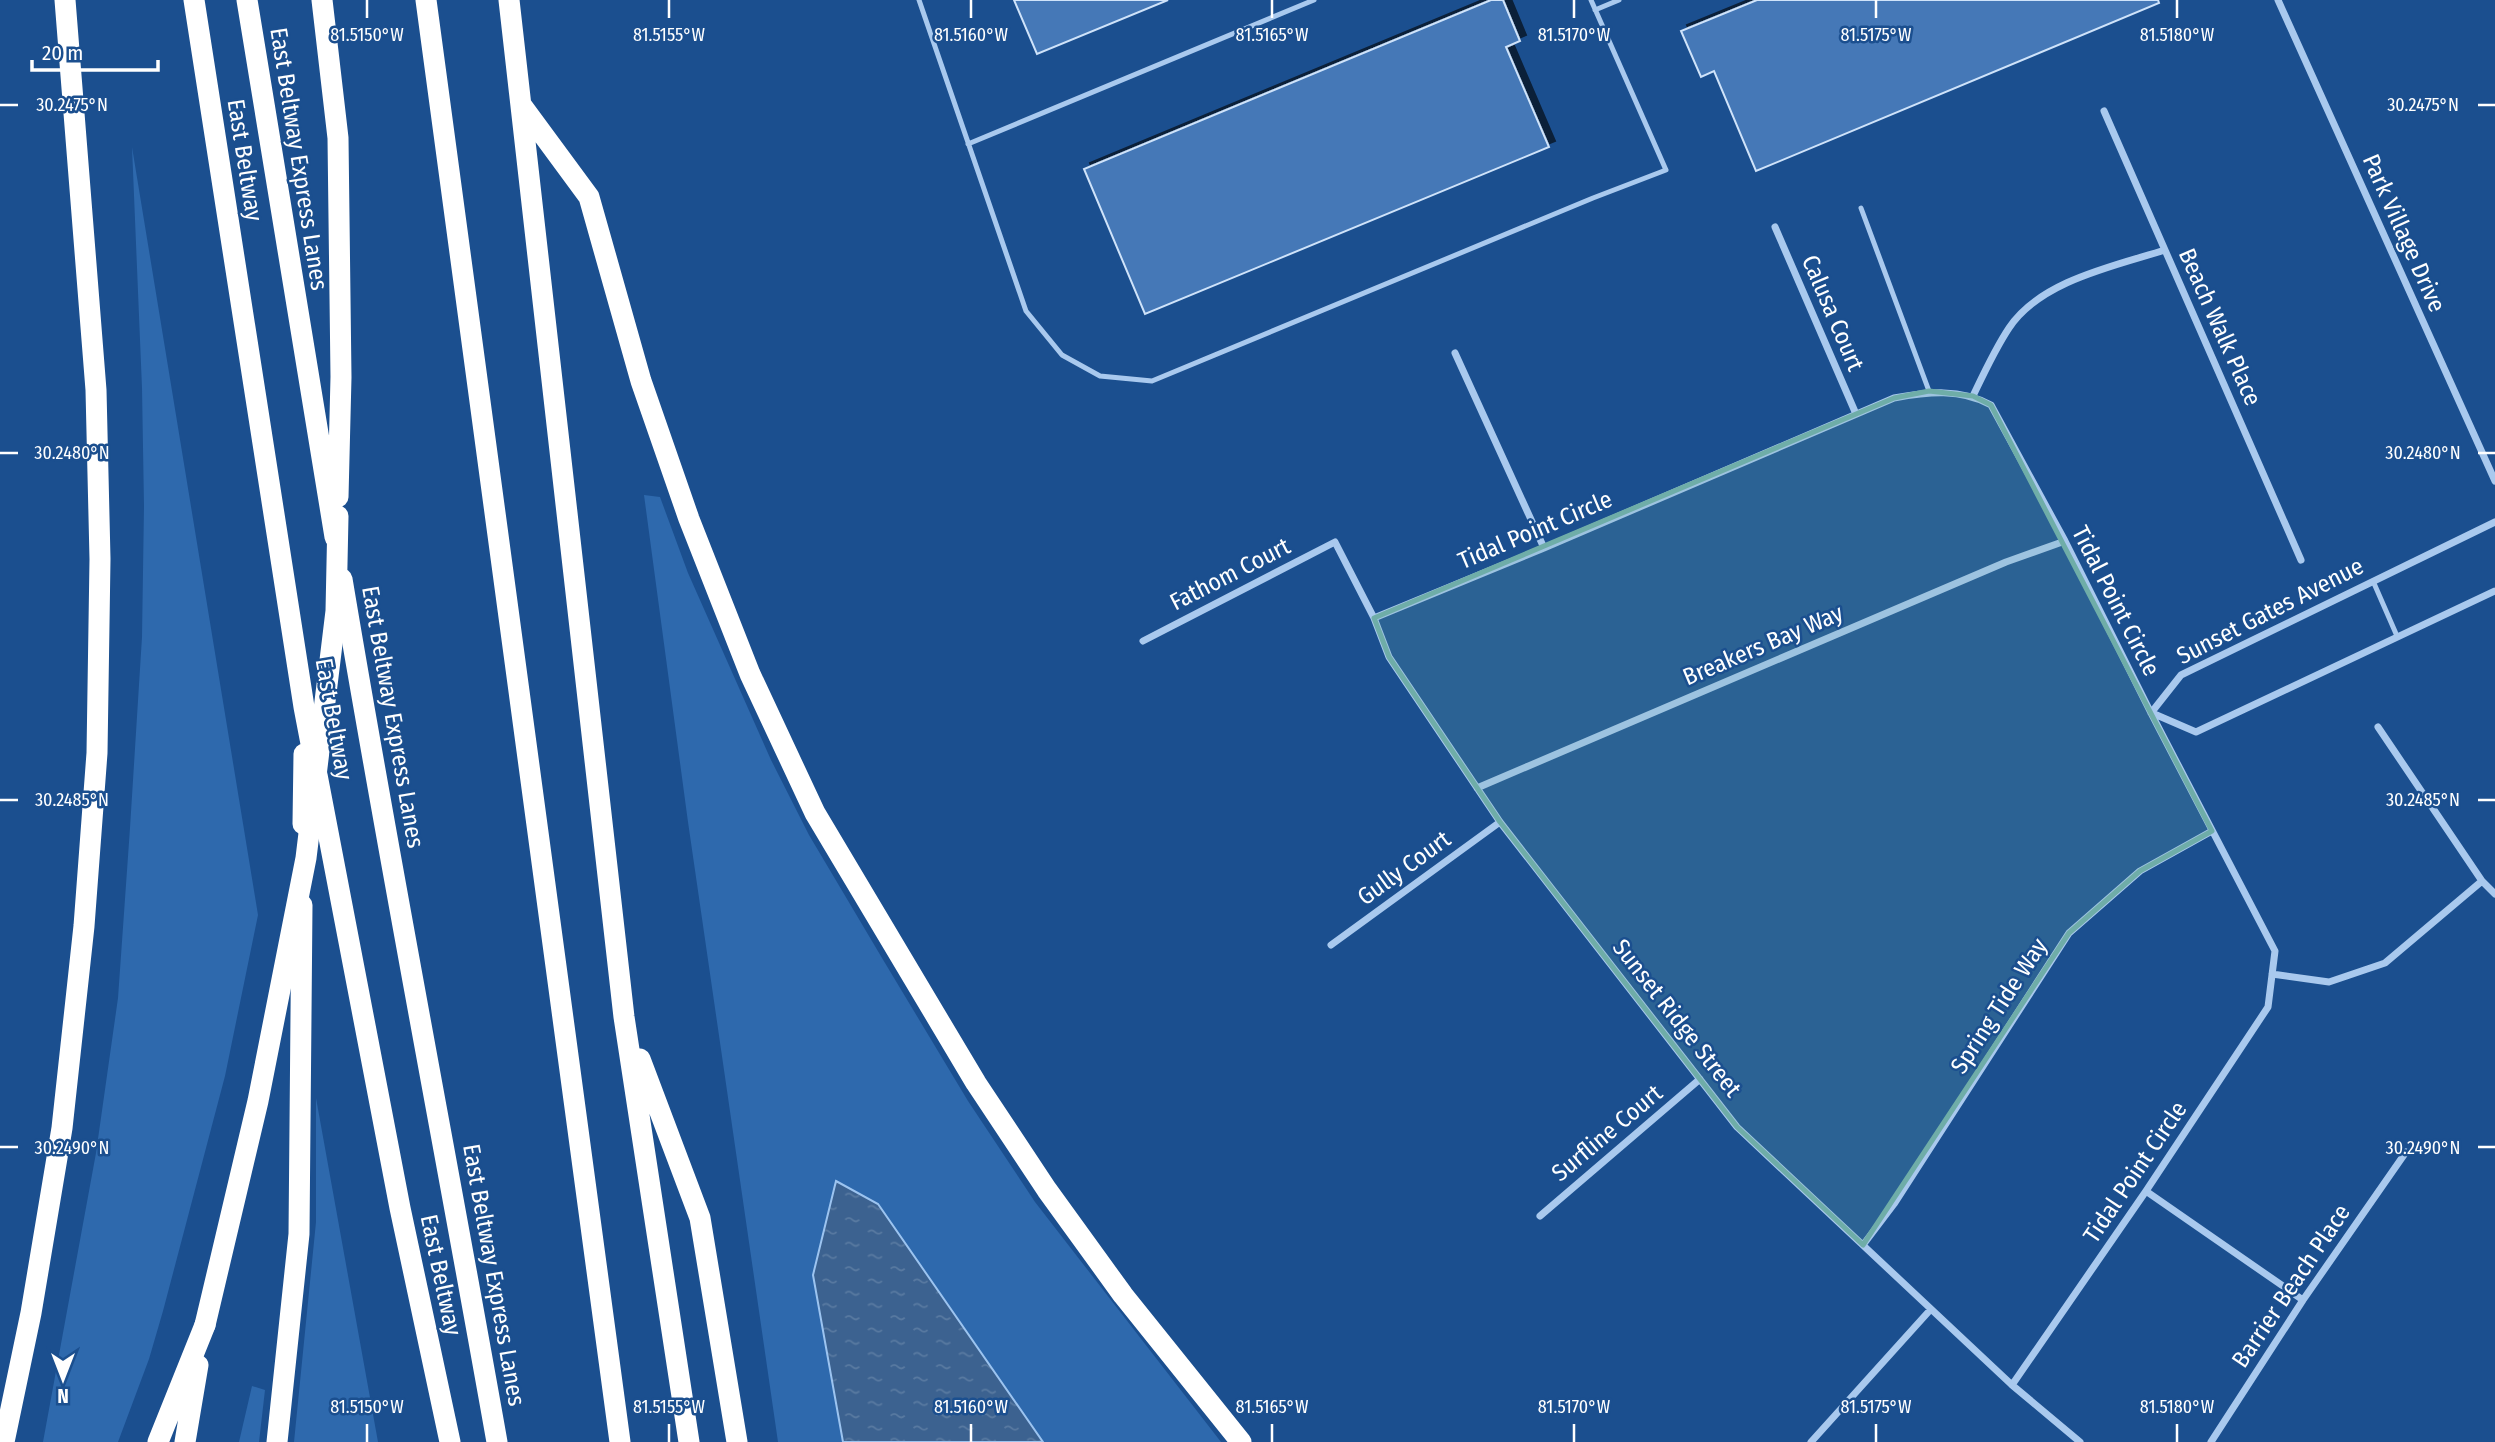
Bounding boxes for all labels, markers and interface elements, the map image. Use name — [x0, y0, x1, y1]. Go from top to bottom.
text: 81.5150°W — [330, 24, 404, 46]
text: 81.5155°W — [633, 24, 706, 46]
text: 81.5160°W — [934, 24, 1009, 46]
text: 81.5165°W — [1236, 24, 1309, 46]
text: 81.5170°W — [1538, 24, 1611, 46]
text: 81.5175°W — [1840, 24, 1912, 46]
text: 81.5180°W — [2140, 24, 2215, 46]
street label: East Beltway Express Lanes — [264, 26, 334, 292]
scale bar — [32, 28, 158, 72]
text: 20 m — [42, 40, 83, 66]
text: 30.2475°N — [36, 94, 108, 116]
text: 30.2475°N — [2387, 94, 2459, 116]
street label: East Beltway — [222, 97, 268, 223]
street label: Park Village Drive — [2357, 150, 2451, 316]
street label: Beach Walk Place — [2173, 244, 2267, 410]
street label: Calusa Court — [1796, 251, 1870, 375]
text: 30.2480°N — [34, 442, 110, 464]
text: 30.2480°N — [2385, 442, 2461, 464]
street label: Tidal Point Circle — [1454, 485, 1616, 575]
street label: Tidal Point Circle — [2066, 521, 2166, 681]
street label: Fathom Court — [1165, 532, 1295, 616]
street label: Sunset Gates Avenue — [2172, 552, 2368, 670]
street label: East Beltway Express Lanes — [356, 584, 430, 850]
street label: Breakers Bay Way — [1679, 599, 1848, 691]
street label: East Beltway — [310, 656, 359, 782]
text: 30.2485°N — [35, 789, 109, 811]
text: 30.2485°N — [2386, 789, 2460, 811]
street label: Gully Court — [1352, 825, 1456, 911]
street label: Spring Tide Way — [1945, 933, 2053, 1079]
street label: Sunset Ridge Street — [1607, 934, 1747, 1102]
street label: Surfline Court — [1546, 1079, 1668, 1187]
street label: Tidal Point Circle — [2077, 1096, 2193, 1248]
text: 30.2490°N — [35, 1137, 109, 1159]
text: 30.2490°N — [2386, 1137, 2460, 1159]
street label: East Beltway Express Lanes — [457, 1142, 531, 1408]
street label: Barrier Beach Place — [2226, 1199, 2356, 1373]
street label: East Beltway — [415, 1212, 468, 1338]
north arrow — [28, 1344, 98, 1414]
text: N — [57, 1384, 69, 1407]
text: 81.5150°W — [330, 1396, 404, 1418]
text: 81.5155°W — [633, 1396, 706, 1418]
text: 81.5160°W — [934, 1396, 1009, 1418]
text: 81.5165°W — [1236, 1396, 1309, 1418]
text: 81.5170°W — [1538, 1396, 1611, 1418]
text: 81.5175°W — [1840, 1396, 1912, 1418]
text: 81.5180°W — [2140, 1396, 2215, 1418]

